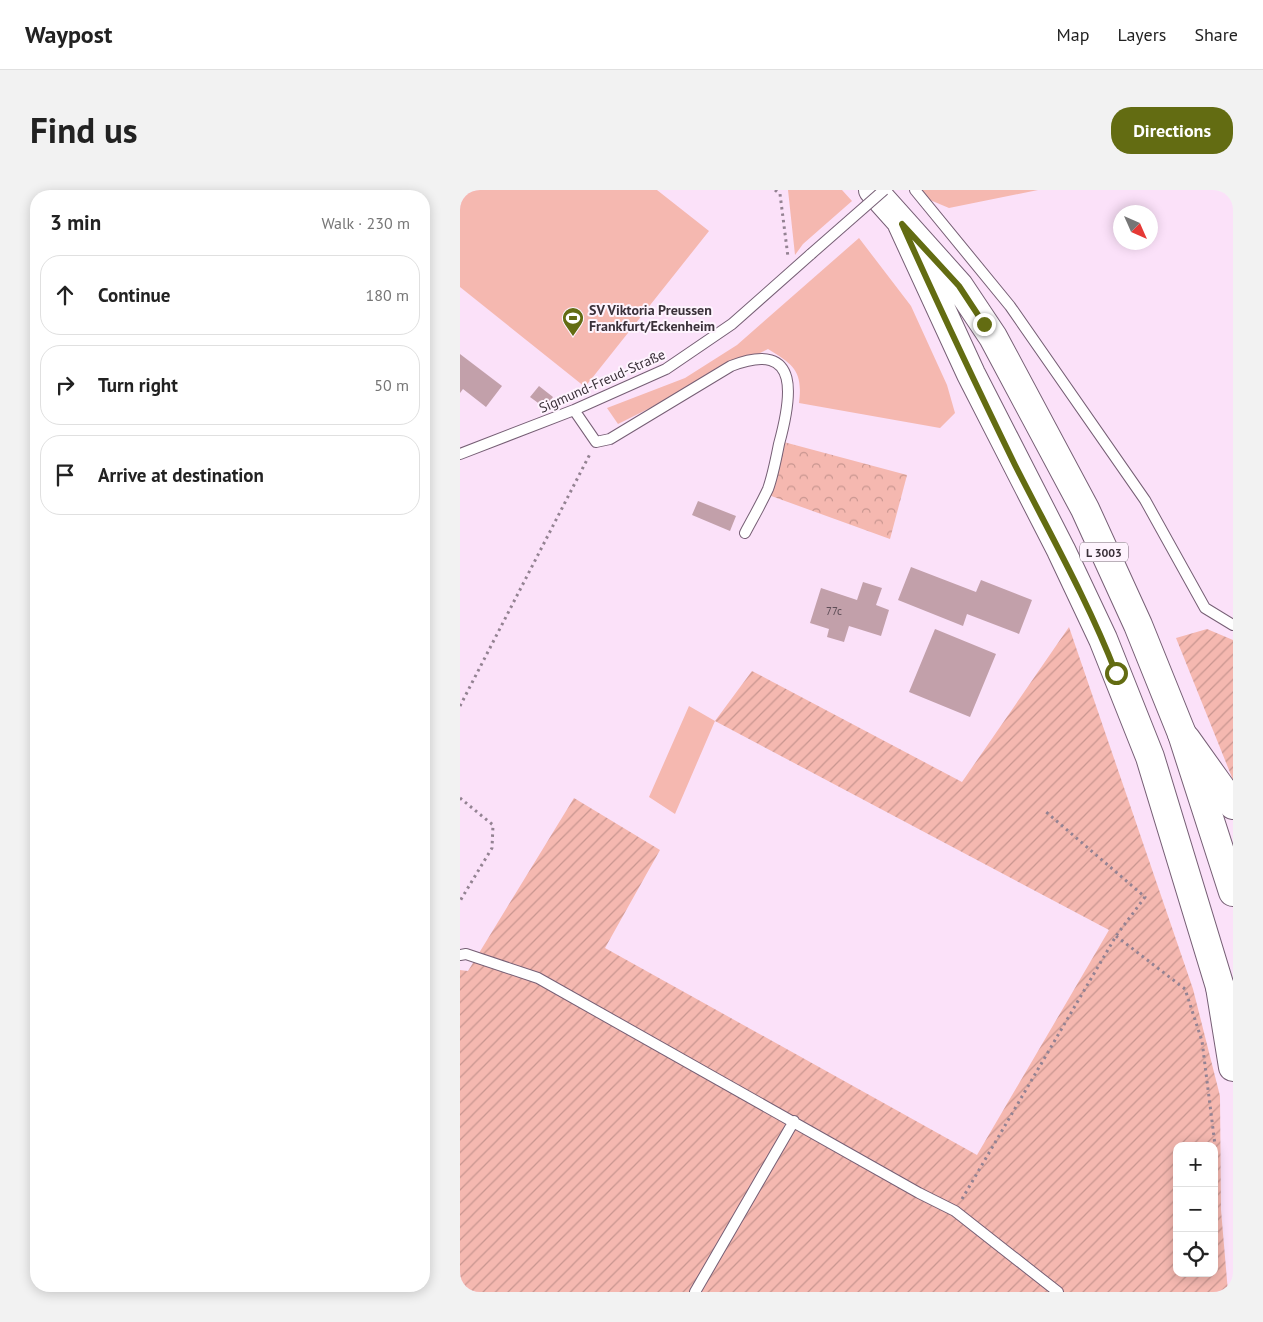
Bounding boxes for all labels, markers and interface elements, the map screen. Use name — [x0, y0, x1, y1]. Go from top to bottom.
text: Waypost — [25, 19, 112, 50]
text: Map — [1057, 23, 1089, 46]
text: Layers — [1117, 23, 1166, 46]
text: Share — [1194, 23, 1238, 46]
text: Find us — [30, 107, 138, 153]
button: Directions — [1111, 107, 1233, 154]
north arrow — [1113, 205, 1158, 250]
text: 3 min — [50, 209, 101, 236]
text: Walk · 230 m — [321, 213, 410, 233]
icon: ahead — [51, 281, 79, 309]
text: Continue — [98, 283, 170, 307]
text: 180 m — [366, 285, 409, 305]
place label: SV Viktoria Preussen Frankfurt/Eckenheim — [589, 301, 715, 335]
sports icon: SV Viktoria Preussen Frankfurt/Eckenheim — [561, 306, 585, 337]
route end — [973, 313, 996, 336]
street label: Sigmund-Freud-Straße — [536, 345, 668, 417]
icon: right — [51, 371, 79, 399]
text: Turn right — [98, 373, 178, 397]
text: 50 m — [374, 375, 409, 395]
icon: arrive — [51, 461, 79, 489]
text: Arrive at destination — [98, 463, 264, 487]
road number: L 3003 — [1080, 542, 1128, 562]
house number: 77c — [826, 604, 842, 618]
route start — [1105, 662, 1128, 685]
map controls — [1173, 1142, 1218, 1277]
button: + — [1173, 1142, 1218, 1187]
button: − — [1173, 1187, 1218, 1232]
button: locate — [1173, 1232, 1218, 1277]

